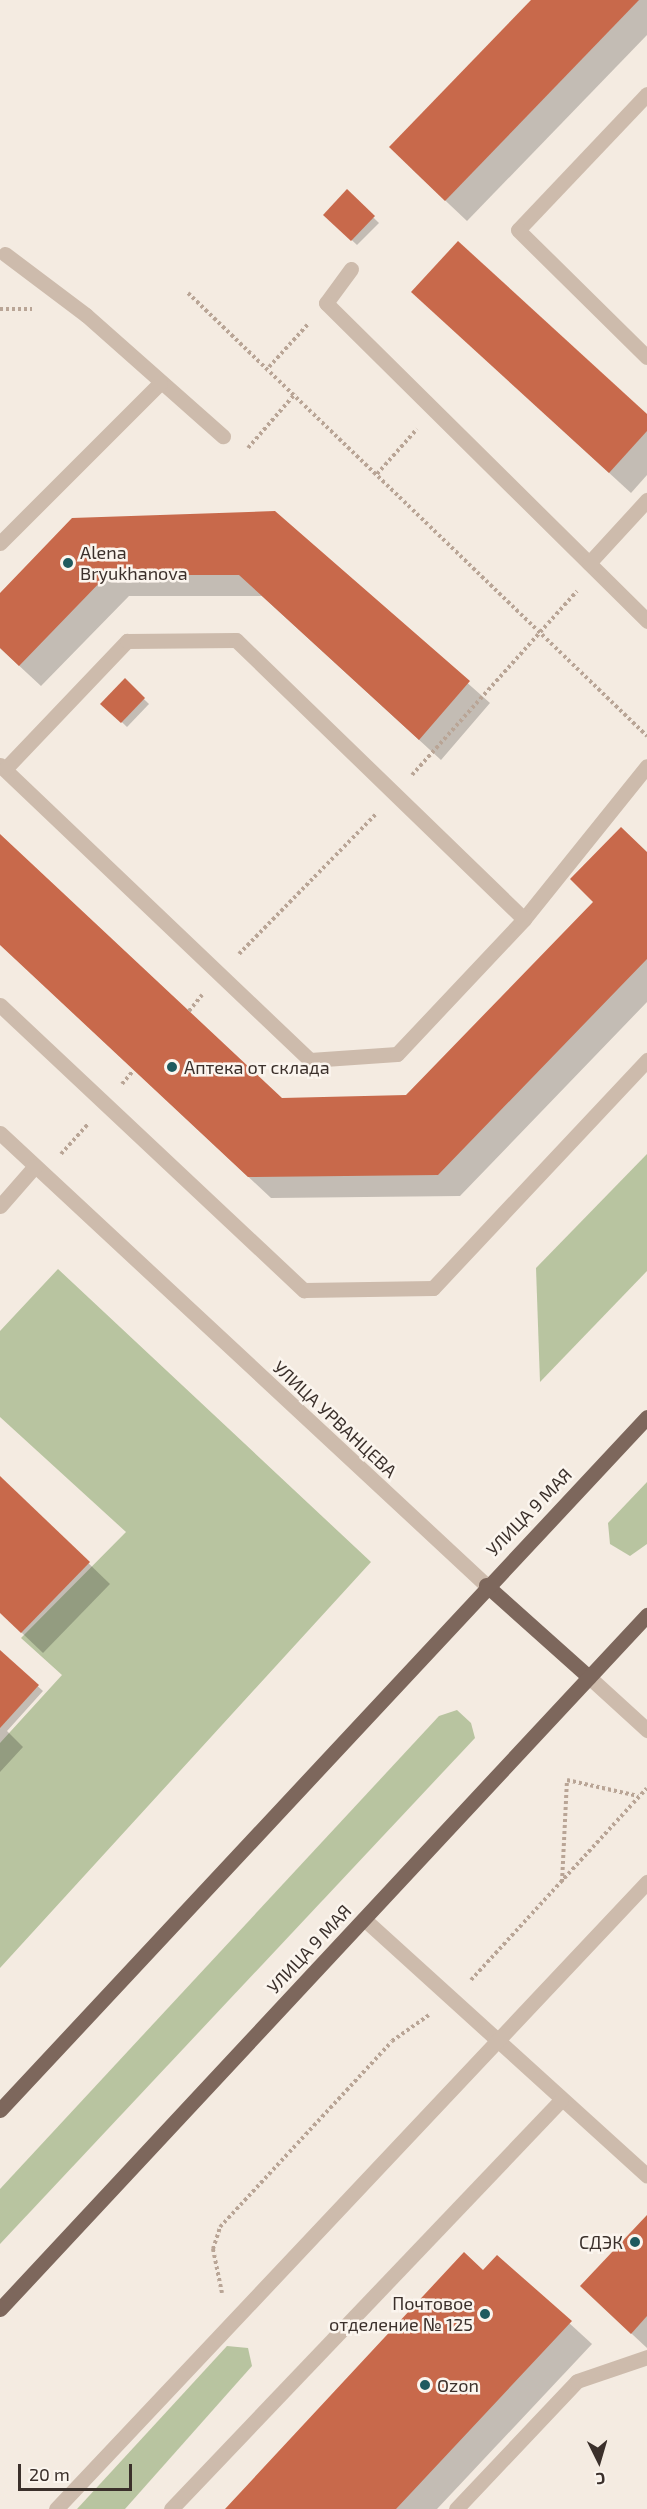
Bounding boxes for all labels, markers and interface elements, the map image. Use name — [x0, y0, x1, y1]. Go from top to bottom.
place label: Alena Bryukhanova — [80, 542, 188, 584]
marker: Alena Bryukhanova — [61, 556, 75, 570]
place label: Аптека от склада — [184, 1056, 330, 1078]
marker: Аптека от склада — [165, 1060, 179, 1074]
street label: УЛИЦА УРВАНЦЕВА — [269, 1356, 401, 1482]
street label: УЛИЦА 9 МАЯ — [482, 1464, 576, 1560]
street label: УЛИЦА 9 МАЯ — [262, 1900, 356, 1998]
place label: СДЭК — [579, 2231, 623, 2253]
marker: СДЭК — [628, 2235, 642, 2249]
place label: Почтовое отделение № 125 — [329, 2293, 473, 2336]
marker: Почтовое отделение № 125 — [478, 2307, 492, 2321]
place label: Ozon — [437, 2374, 479, 2396]
marker: Ozon — [418, 2378, 432, 2392]
north arrow — [569, 2431, 629, 2491]
scale bar — [21, 2452, 135, 2490]
text: 20 m — [29, 2463, 70, 2485]
text: С — [595, 2470, 606, 2489]

